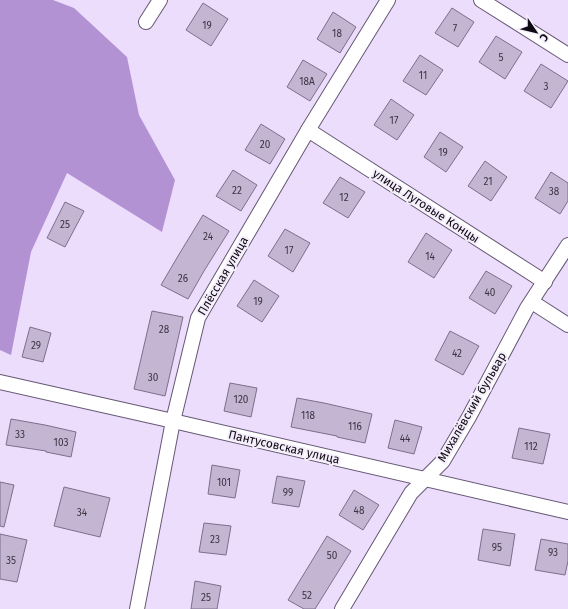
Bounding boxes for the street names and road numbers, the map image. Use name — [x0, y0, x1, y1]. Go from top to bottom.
street label: улица Луговые Концы — [370, 166, 482, 246]
street label: Плёсская улица — [195, 234, 251, 318]
street label: Михалёвский бульвар — [435, 350, 509, 464]
street label: Пантусовская улица — [227, 427, 341, 467]

